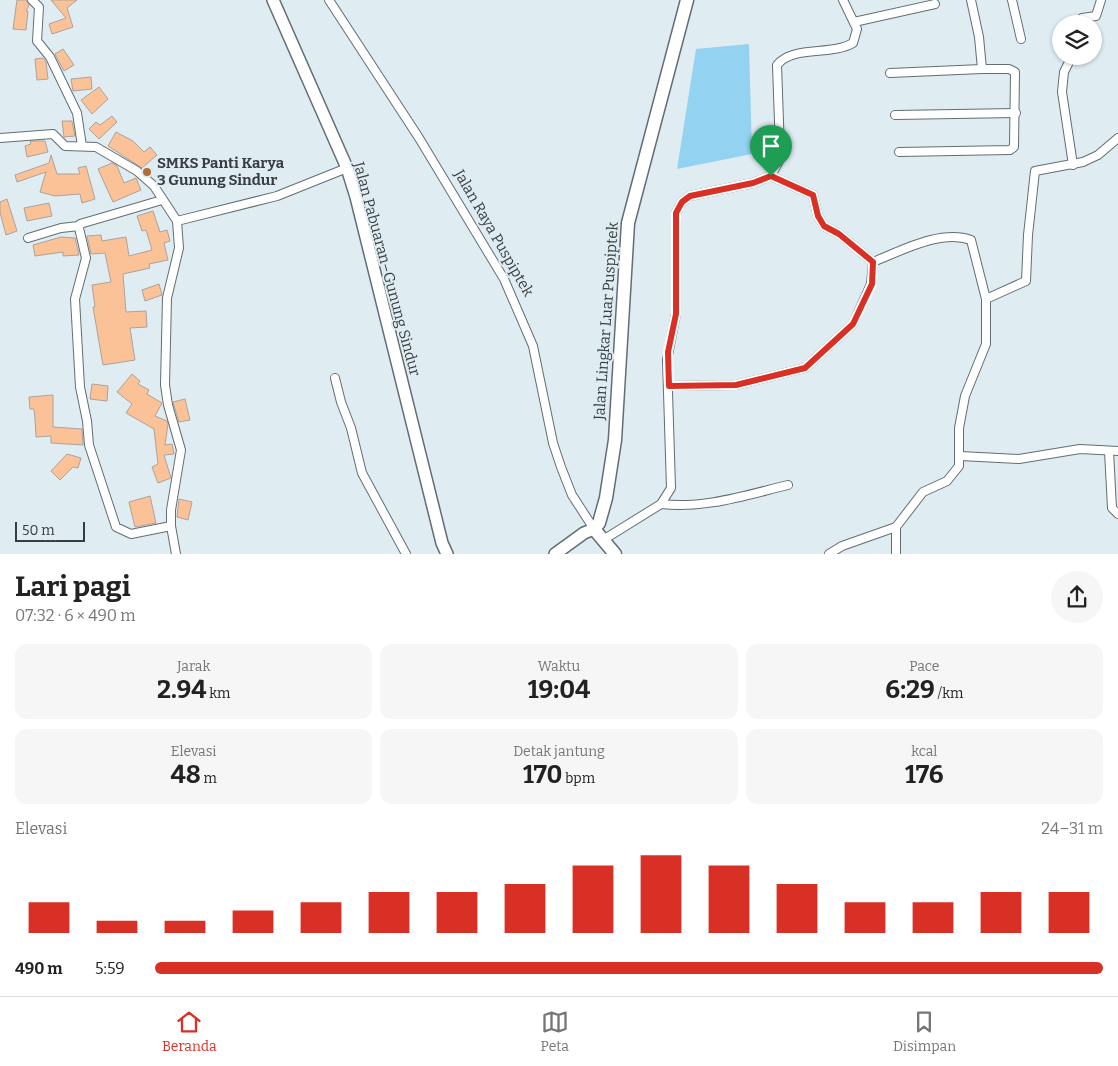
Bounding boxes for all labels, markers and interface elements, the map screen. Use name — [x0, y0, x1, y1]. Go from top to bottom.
map controls — [1052, 15, 1102, 65]
button: layers — [1052, 15, 1102, 65]
pin — [750, 125, 792, 176]
icon: arrive — [757, 132, 785, 160]
place label: SMKS Panti Karya 3 Gunung Sindur — [157, 154, 285, 189]
street label: Jalan Pabuaran–Gunung Sindur — [349, 159, 424, 378]
marker: SMKS Panti Karya 3 Gunung Sindur — [141, 166, 153, 178]
street label: Jalan Raya Puspiptek — [450, 166, 538, 300]
street label: Jalan Lingkar Luar Puspiptek — [590, 221, 622, 422]
scale bar — [15, 518, 85, 542]
text: 50 m — [22, 522, 55, 539]
text: Lari pagi — [15, 570, 131, 603]
button: share — [1051, 571, 1103, 623]
text: 07:32 · 6 × 490 m — [15, 606, 136, 625]
text: Jarak — [177, 658, 210, 675]
text: Waktu — [538, 658, 580, 675]
text: Pace — [909, 658, 939, 675]
text: 2.94 — [157, 675, 206, 705]
text: 19:04 — [528, 675, 590, 705]
text: 6:29 — [885, 675, 935, 705]
text: km — [206, 685, 230, 702]
text: /km — [935, 685, 963, 702]
text: Elevasi — [171, 743, 217, 760]
text: Detak jantung — [513, 743, 605, 760]
text: kcal — [911, 743, 937, 760]
text: 48 — [170, 760, 201, 790]
text: 170 — [523, 760, 562, 790]
text: 176 — [905, 760, 944, 790]
text: m — [201, 770, 217, 787]
text: bpm — [562, 770, 595, 787]
text: Elevasi — [15, 819, 67, 838]
text: 24–31 m — [1041, 819, 1103, 838]
text: 490 m — [15, 959, 63, 978]
text: 5:59 — [95, 959, 125, 978]
tab: Beranda — [162, 1008, 217, 1055]
tab: Peta — [541, 1008, 569, 1055]
tab: Disimpan — [893, 1008, 956, 1055]

